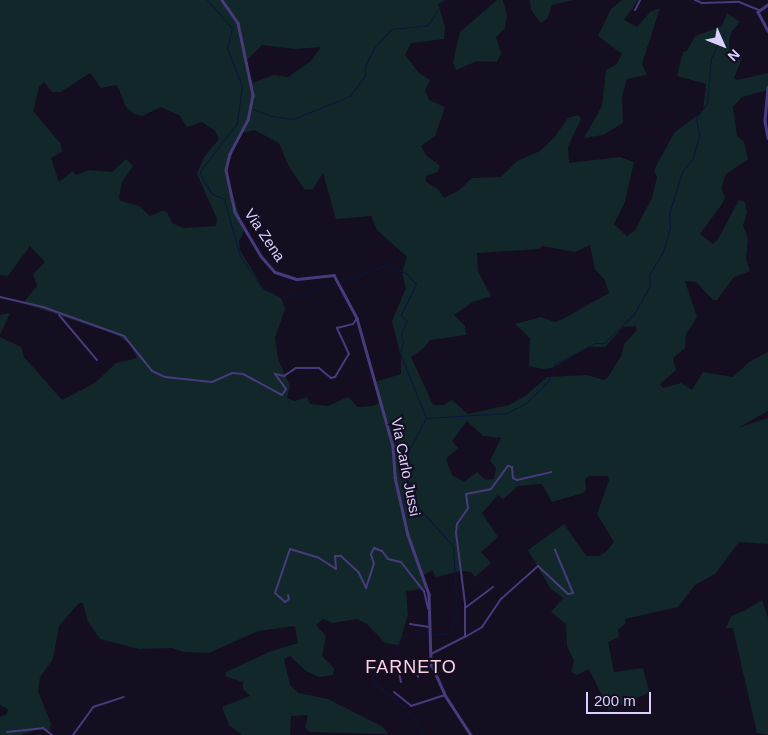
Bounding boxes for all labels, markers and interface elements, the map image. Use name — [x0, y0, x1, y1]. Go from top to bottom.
north arrow — [698, 20, 748, 70]
text: N — [725, 46, 743, 65]
street label: Via Zena — [241, 205, 289, 265]
street label: Via Carlo Jussi — [388, 416, 424, 518]
district label: FARNETO — [364, 656, 458, 678]
scale bar — [588, 682, 653, 714]
text: 200 m — [594, 692, 636, 709]

